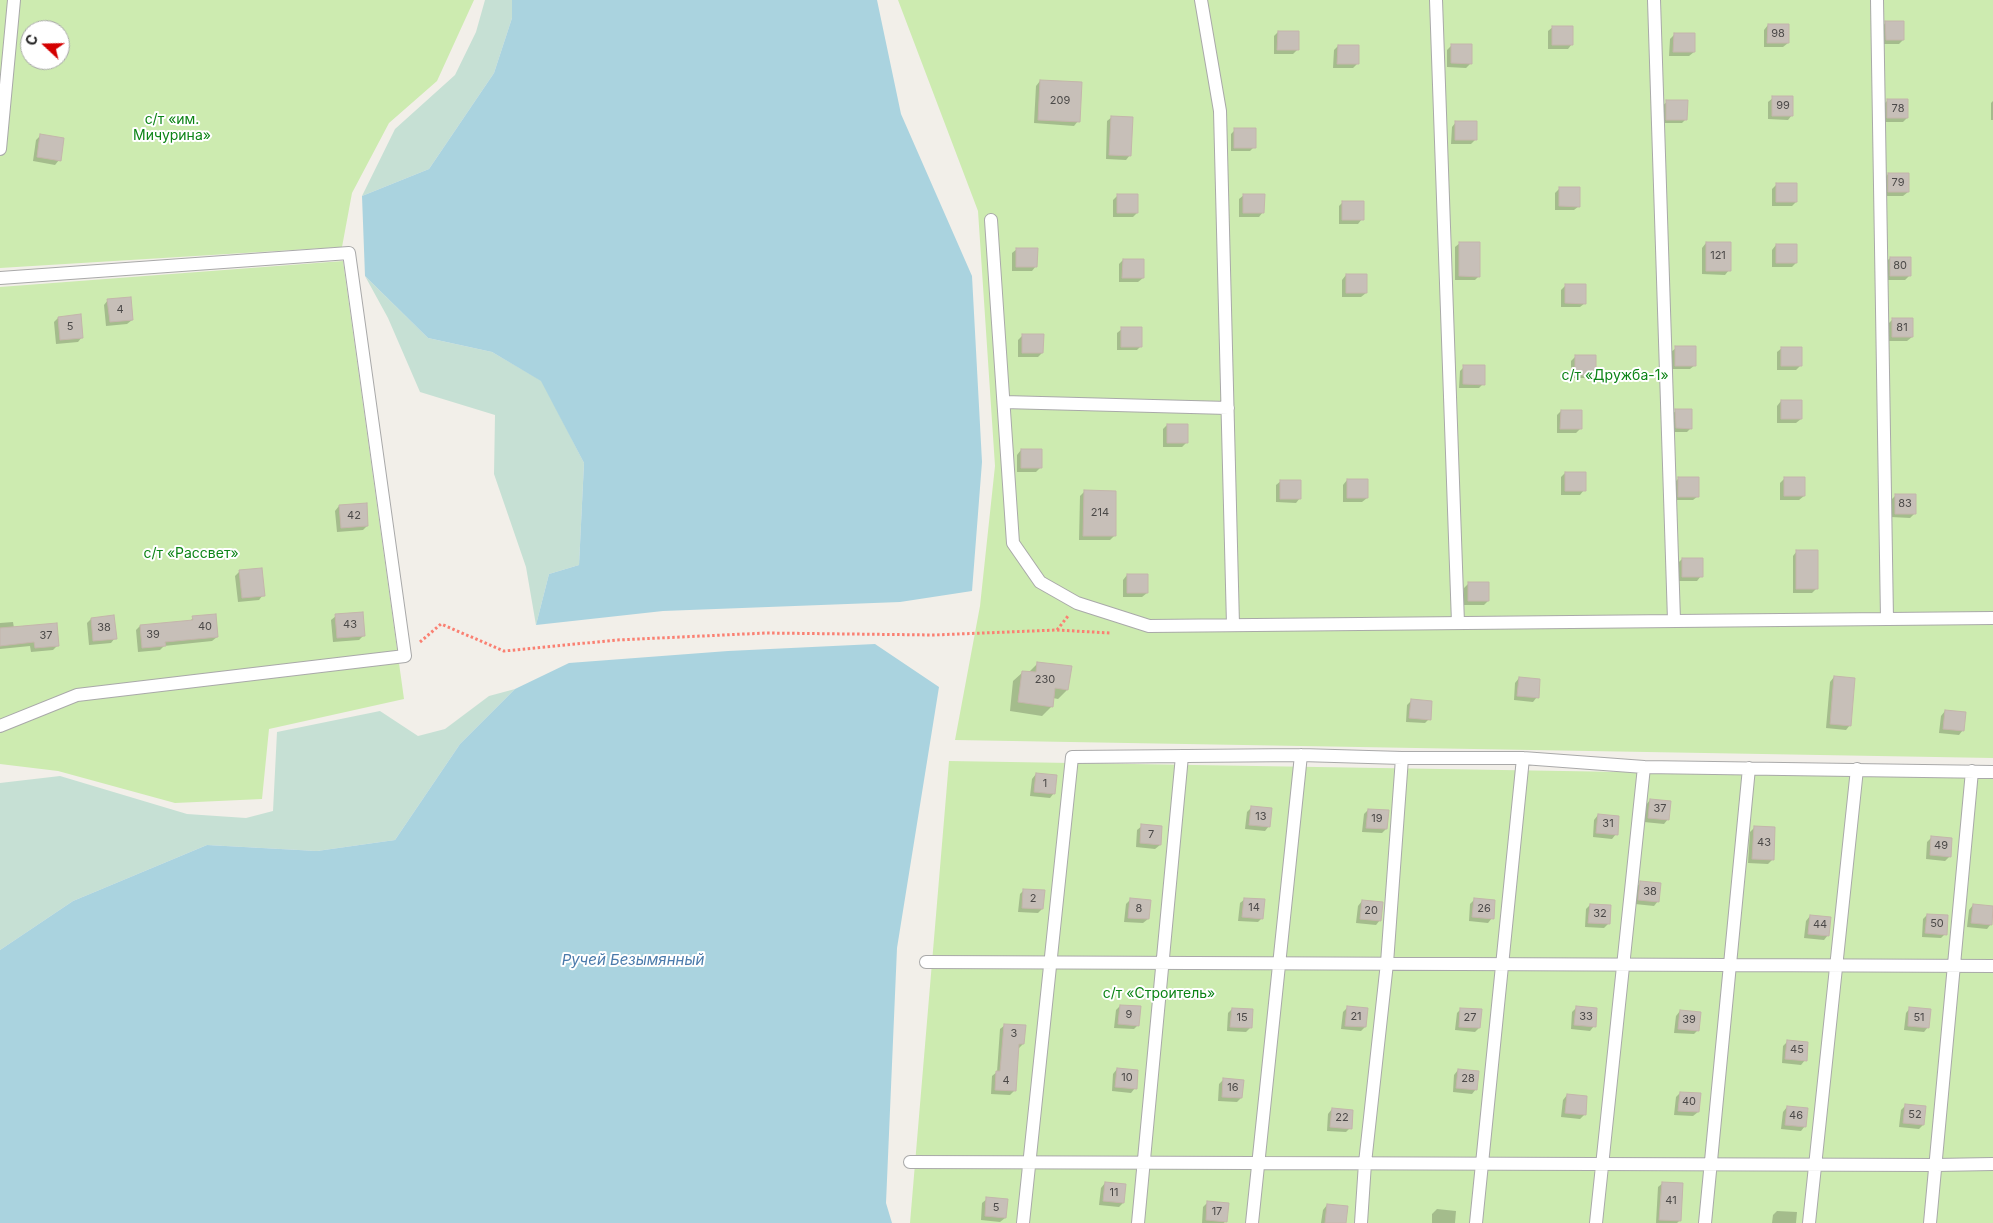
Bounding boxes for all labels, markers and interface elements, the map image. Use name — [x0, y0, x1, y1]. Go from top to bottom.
north arrow — [20, 20, 70, 70]
house number: 98 — [1771, 27, 1785, 41]
text: С — [22, 32, 41, 48]
house number: 209 — [1050, 94, 1070, 108]
house number: 99 — [1776, 99, 1790, 113]
house number: 78 — [1892, 102, 1904, 116]
park label: с/т «им. Мичурина» — [133, 112, 211, 144]
house number: 79 — [1892, 176, 1904, 190]
house number: 121 — [1710, 249, 1726, 263]
house number: 80 — [1893, 259, 1907, 273]
house number: 4 — [116, 303, 124, 317]
house number: 5 — [67, 320, 73, 334]
house number: 81 — [1896, 321, 1908, 335]
park label: с/т «Дружба-1» — [1561, 368, 1669, 384]
house number: 83 — [1898, 497, 1912, 511]
house number: 214 — [1091, 506, 1109, 520]
house number: 42 — [347, 509, 361, 523]
park label: с/т «Рассвет» — [143, 546, 239, 562]
house number: 43 — [343, 618, 357, 632]
house number: 40 — [198, 620, 212, 634]
house number: 38 — [97, 621, 111, 635]
house number: 39 — [146, 628, 160, 642]
house number: 37 — [39, 629, 53, 643]
house number: 230 — [1035, 673, 1055, 687]
house number: 1 — [1043, 777, 1047, 791]
house number: 37 — [1653, 802, 1667, 816]
house number: 13 — [1255, 810, 1267, 824]
house number: 19 — [1371, 812, 1383, 826]
house number: 31 — [1602, 817, 1614, 831]
house number: 7 — [1148, 828, 1154, 842]
house number: 43 — [1757, 836, 1771, 850]
house number: 49 — [1934, 839, 1948, 853]
house number: 38 — [1643, 885, 1657, 899]
house number: 2 — [1030, 892, 1036, 906]
house number: 14 — [1248, 901, 1260, 915]
house number: 8 — [1136, 902, 1142, 916]
house number: 26 — [1477, 902, 1491, 916]
house number: 20 — [1364, 904, 1378, 918]
house number: 32 — [1593, 907, 1607, 921]
house number: 50 — [1930, 917, 1944, 931]
house number: 44 — [1813, 918, 1827, 932]
water label: Ручей Безымянный — [562, 951, 704, 969]
park label: с/т «Строитель» — [1103, 986, 1215, 1002]
house number: 9 — [1126, 1008, 1132, 1022]
house number: 21 — [1350, 1010, 1362, 1024]
house number: 33 — [1579, 1010, 1593, 1024]
house number: 15 — [1236, 1011, 1248, 1025]
house number: 27 — [1464, 1011, 1476, 1025]
house number: 51 — [1913, 1011, 1925, 1025]
house number: 39 — [1682, 1013, 1696, 1027]
house number: 3 — [1011, 1027, 1017, 1041]
house number: 45 — [1790, 1043, 1804, 1057]
house number: 10 — [1121, 1071, 1133, 1085]
house number: 28 — [1461, 1072, 1475, 1086]
house number: 4 — [1002, 1074, 1010, 1088]
house number: 16 — [1227, 1081, 1239, 1095]
house number: 40 — [1682, 1095, 1696, 1109]
house number: 52 — [1908, 1108, 1922, 1122]
house number: 46 — [1789, 1109, 1803, 1123]
house number: 22 — [1335, 1111, 1349, 1125]
house number: 11 — [1110, 1186, 1118, 1200]
house number: 41 — [1665, 1194, 1677, 1208]
house number: 5 — [993, 1201, 999, 1215]
house number: 17 — [1212, 1205, 1222, 1219]

